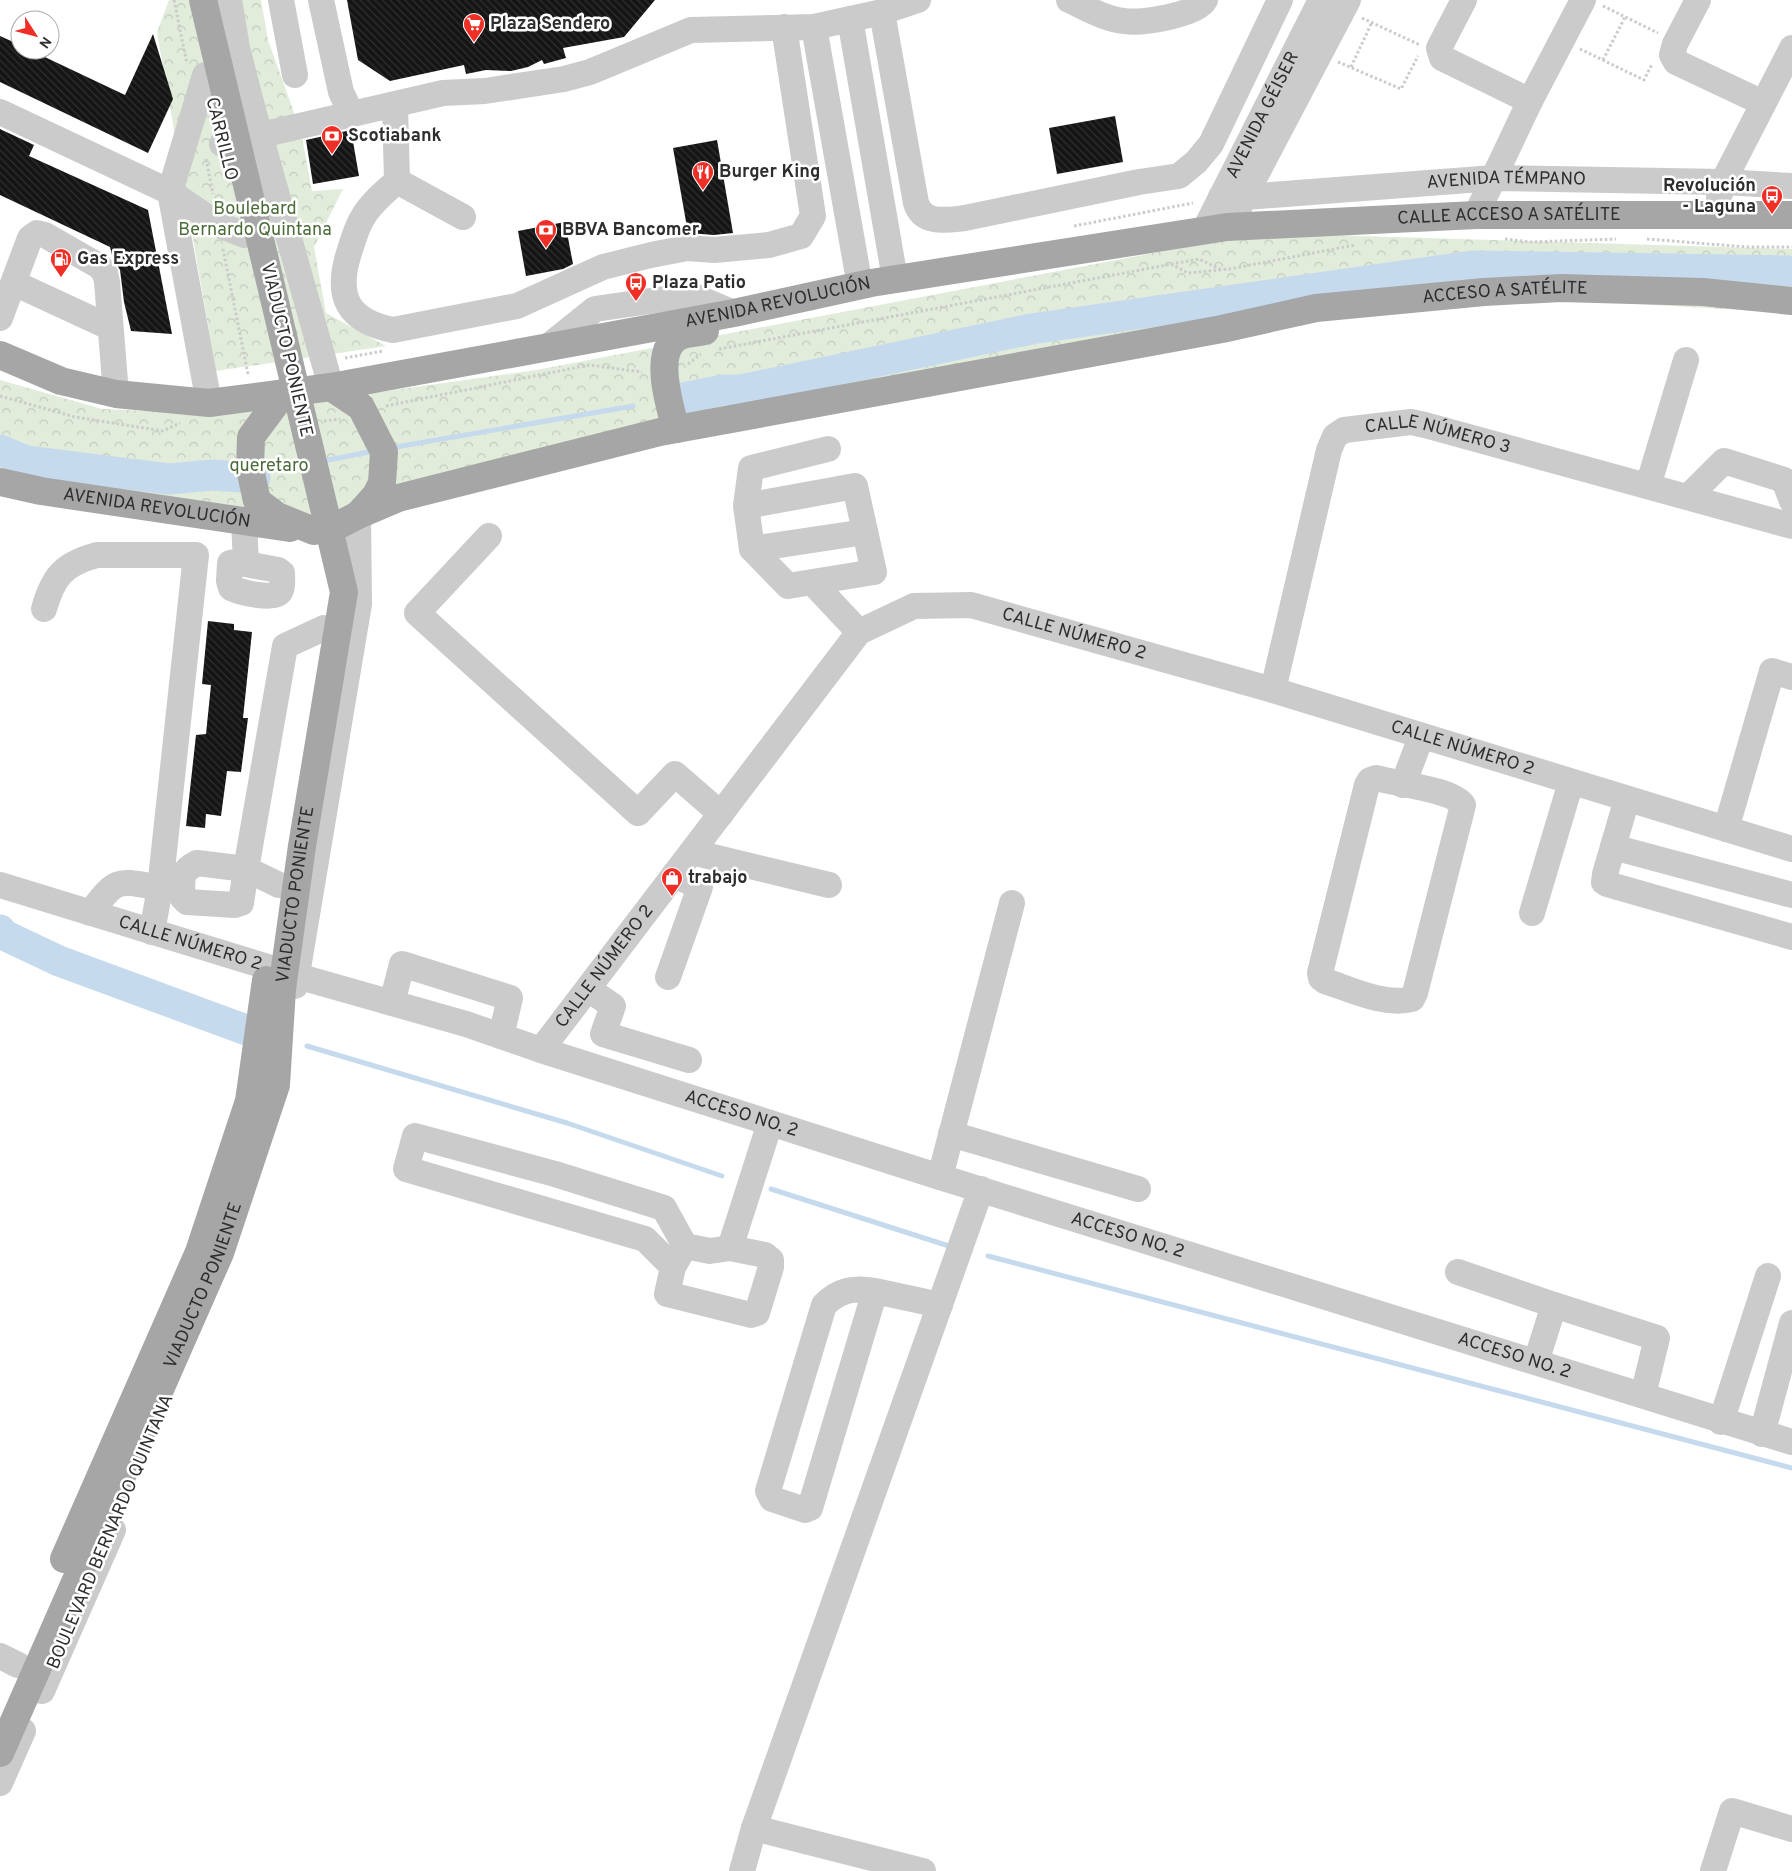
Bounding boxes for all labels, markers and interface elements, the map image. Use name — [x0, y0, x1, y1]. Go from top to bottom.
north arrow — [10, 10, 60, 60]
supermarket icon: Plaza Sendero — [462, 12, 486, 43]
place label: Plaza Sendero — [490, 13, 610, 36]
text: N — [34, 33, 54, 51]
street label: AVENIDA GÉISER — [1221, 48, 1304, 182]
street label: CARRILLO — [200, 95, 242, 183]
bank icon: Scotiabank — [320, 124, 344, 155]
place label: Scotiabank — [348, 125, 442, 148]
restaurant icon: Burger King — [691, 160, 715, 191]
place label: Burger King — [719, 161, 820, 184]
street label: AVENIDA TÉMPANO — [1426, 165, 1586, 195]
place label: Revolución - Laguna — [1663, 175, 1756, 219]
bus stop icon: Revolución - Laguna — [1760, 184, 1784, 215]
park label: Boulebard Bernardo Quintana — [178, 198, 332, 242]
street label: CALLE ACCESO A SATÉLITE — [1397, 202, 1621, 230]
bank icon: BBVA Bancomer — [534, 218, 558, 249]
place label: BBVA Bancomer — [562, 219, 700, 242]
fuel station icon: Gas Express — [49, 247, 73, 278]
place label: Gas Express — [77, 248, 179, 271]
street label: VIADUCTO PONIENTE — [255, 261, 317, 439]
bus stop icon: Plaza Patio — [624, 271, 648, 302]
place label: Plaza Patio — [652, 272, 746, 295]
street label: AVENIDA REVOLUCIÓN — [683, 272, 873, 333]
street label: ACCESO A SATÉLITE — [1421, 275, 1588, 309]
street label: CALLE NÚMERO 3 — [1364, 410, 1513, 459]
park label: queretaro — [229, 455, 309, 478]
street label: AVENIDA REVOLUCIÓN — [61, 483, 252, 533]
street label: CALLE NÚMERO 2 — [999, 603, 1149, 665]
street label: CALLE NÚMERO 2 — [1388, 715, 1537, 781]
street label: VIADUCTO PONIENTE — [271, 804, 320, 984]
shop icon: trabajo — [660, 866, 684, 897]
place label: trabajo — [688, 867, 747, 890]
street label: CALLE NÚMERO 2 — [550, 900, 659, 1033]
street label: CALLE NÚMERO 2 — [116, 910, 265, 976]
street label: ACCESO NO. 2 — [682, 1085, 801, 1143]
street label: VIADUCTO PONIENTE — [159, 1199, 248, 1372]
street label: ACCESO NO. 2 — [1068, 1207, 1187, 1264]
street label: ACCESO NO. 2 — [1455, 1327, 1574, 1384]
street label: BOULEVARD BERNARDO QUINTANA — [42, 1391, 180, 1673]

